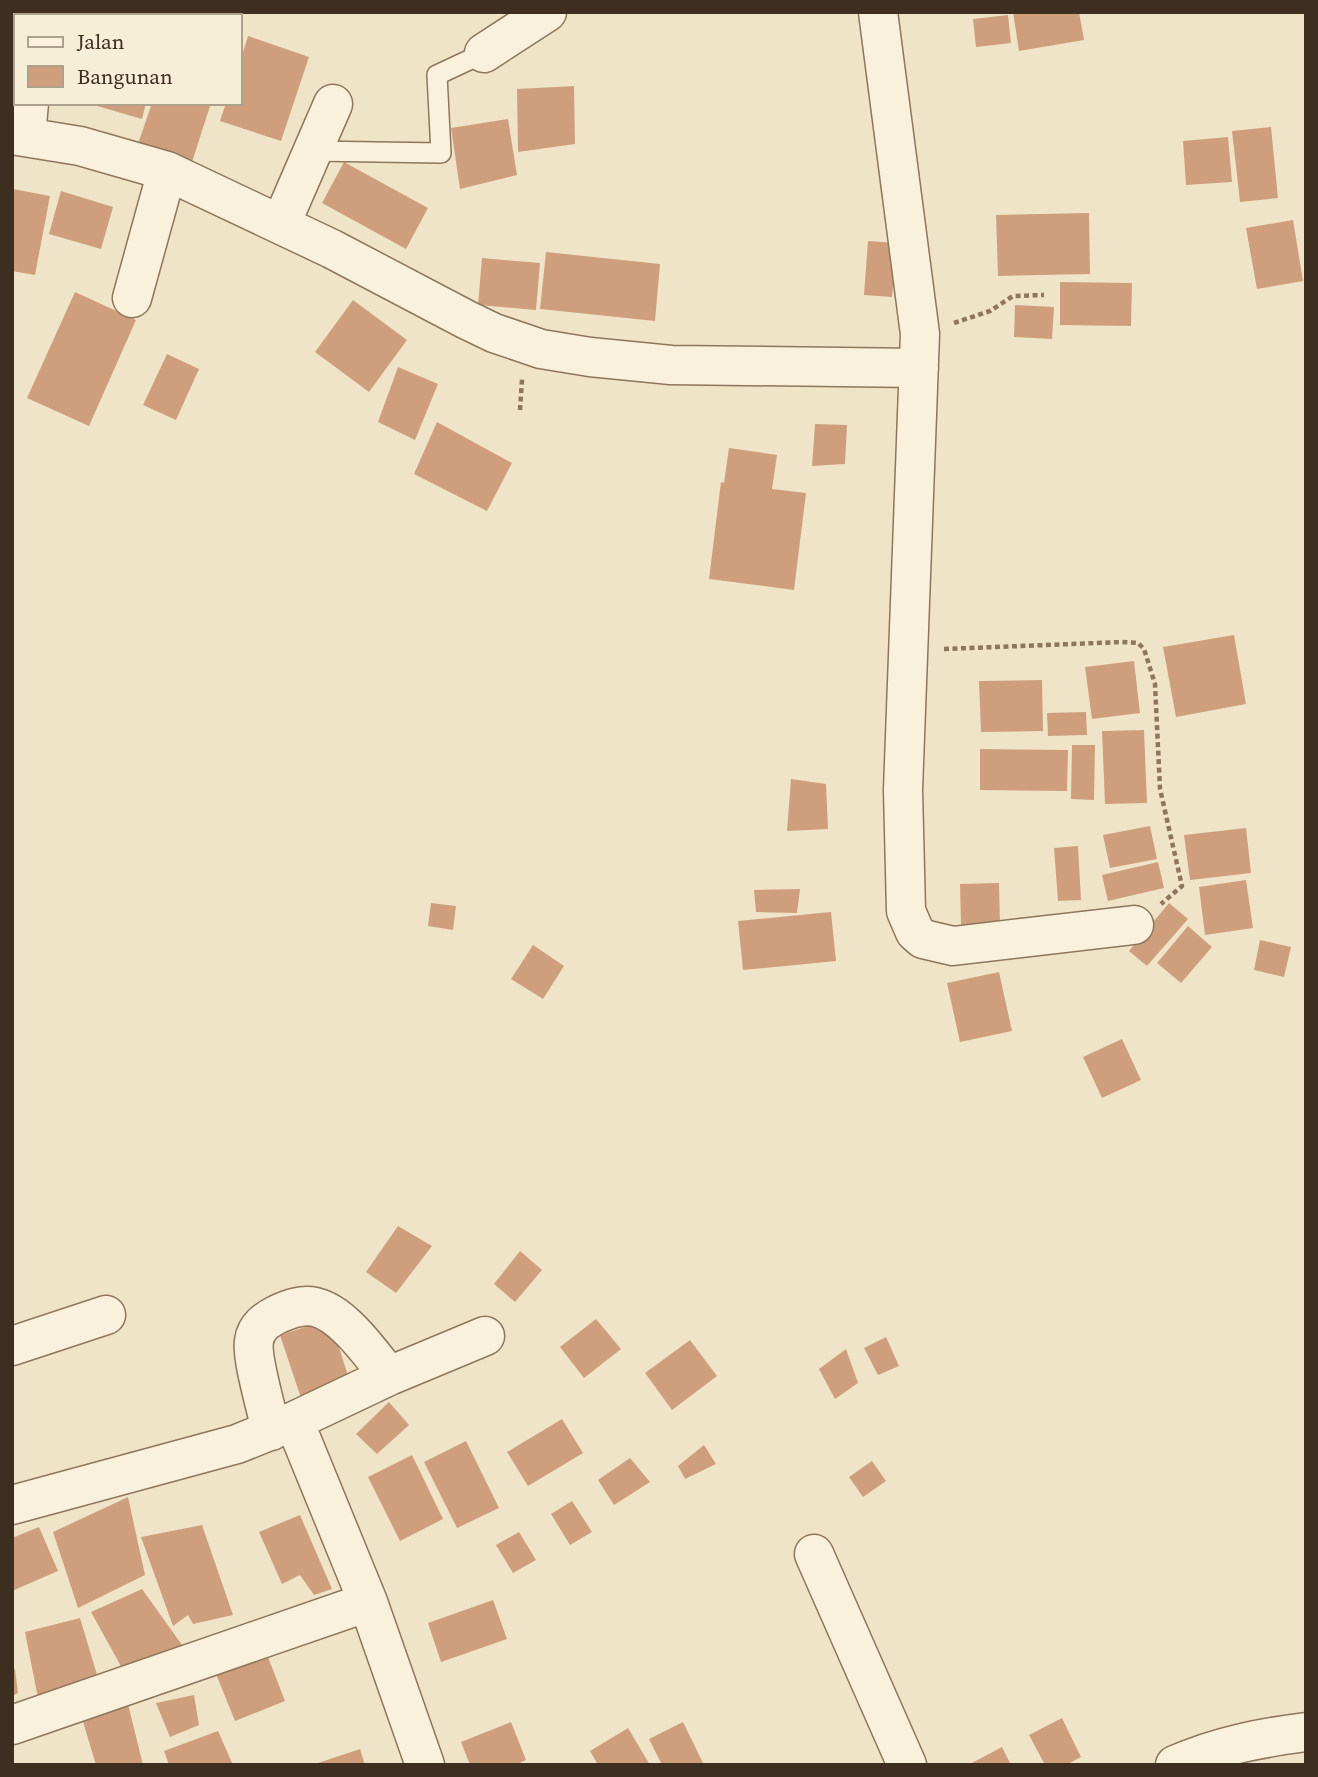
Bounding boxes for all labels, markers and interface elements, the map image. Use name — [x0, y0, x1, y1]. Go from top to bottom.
legend — [14, 14, 242, 105]
text: Jalan — [76, 27, 125, 56]
text: Bangunan — [77, 62, 173, 91]

